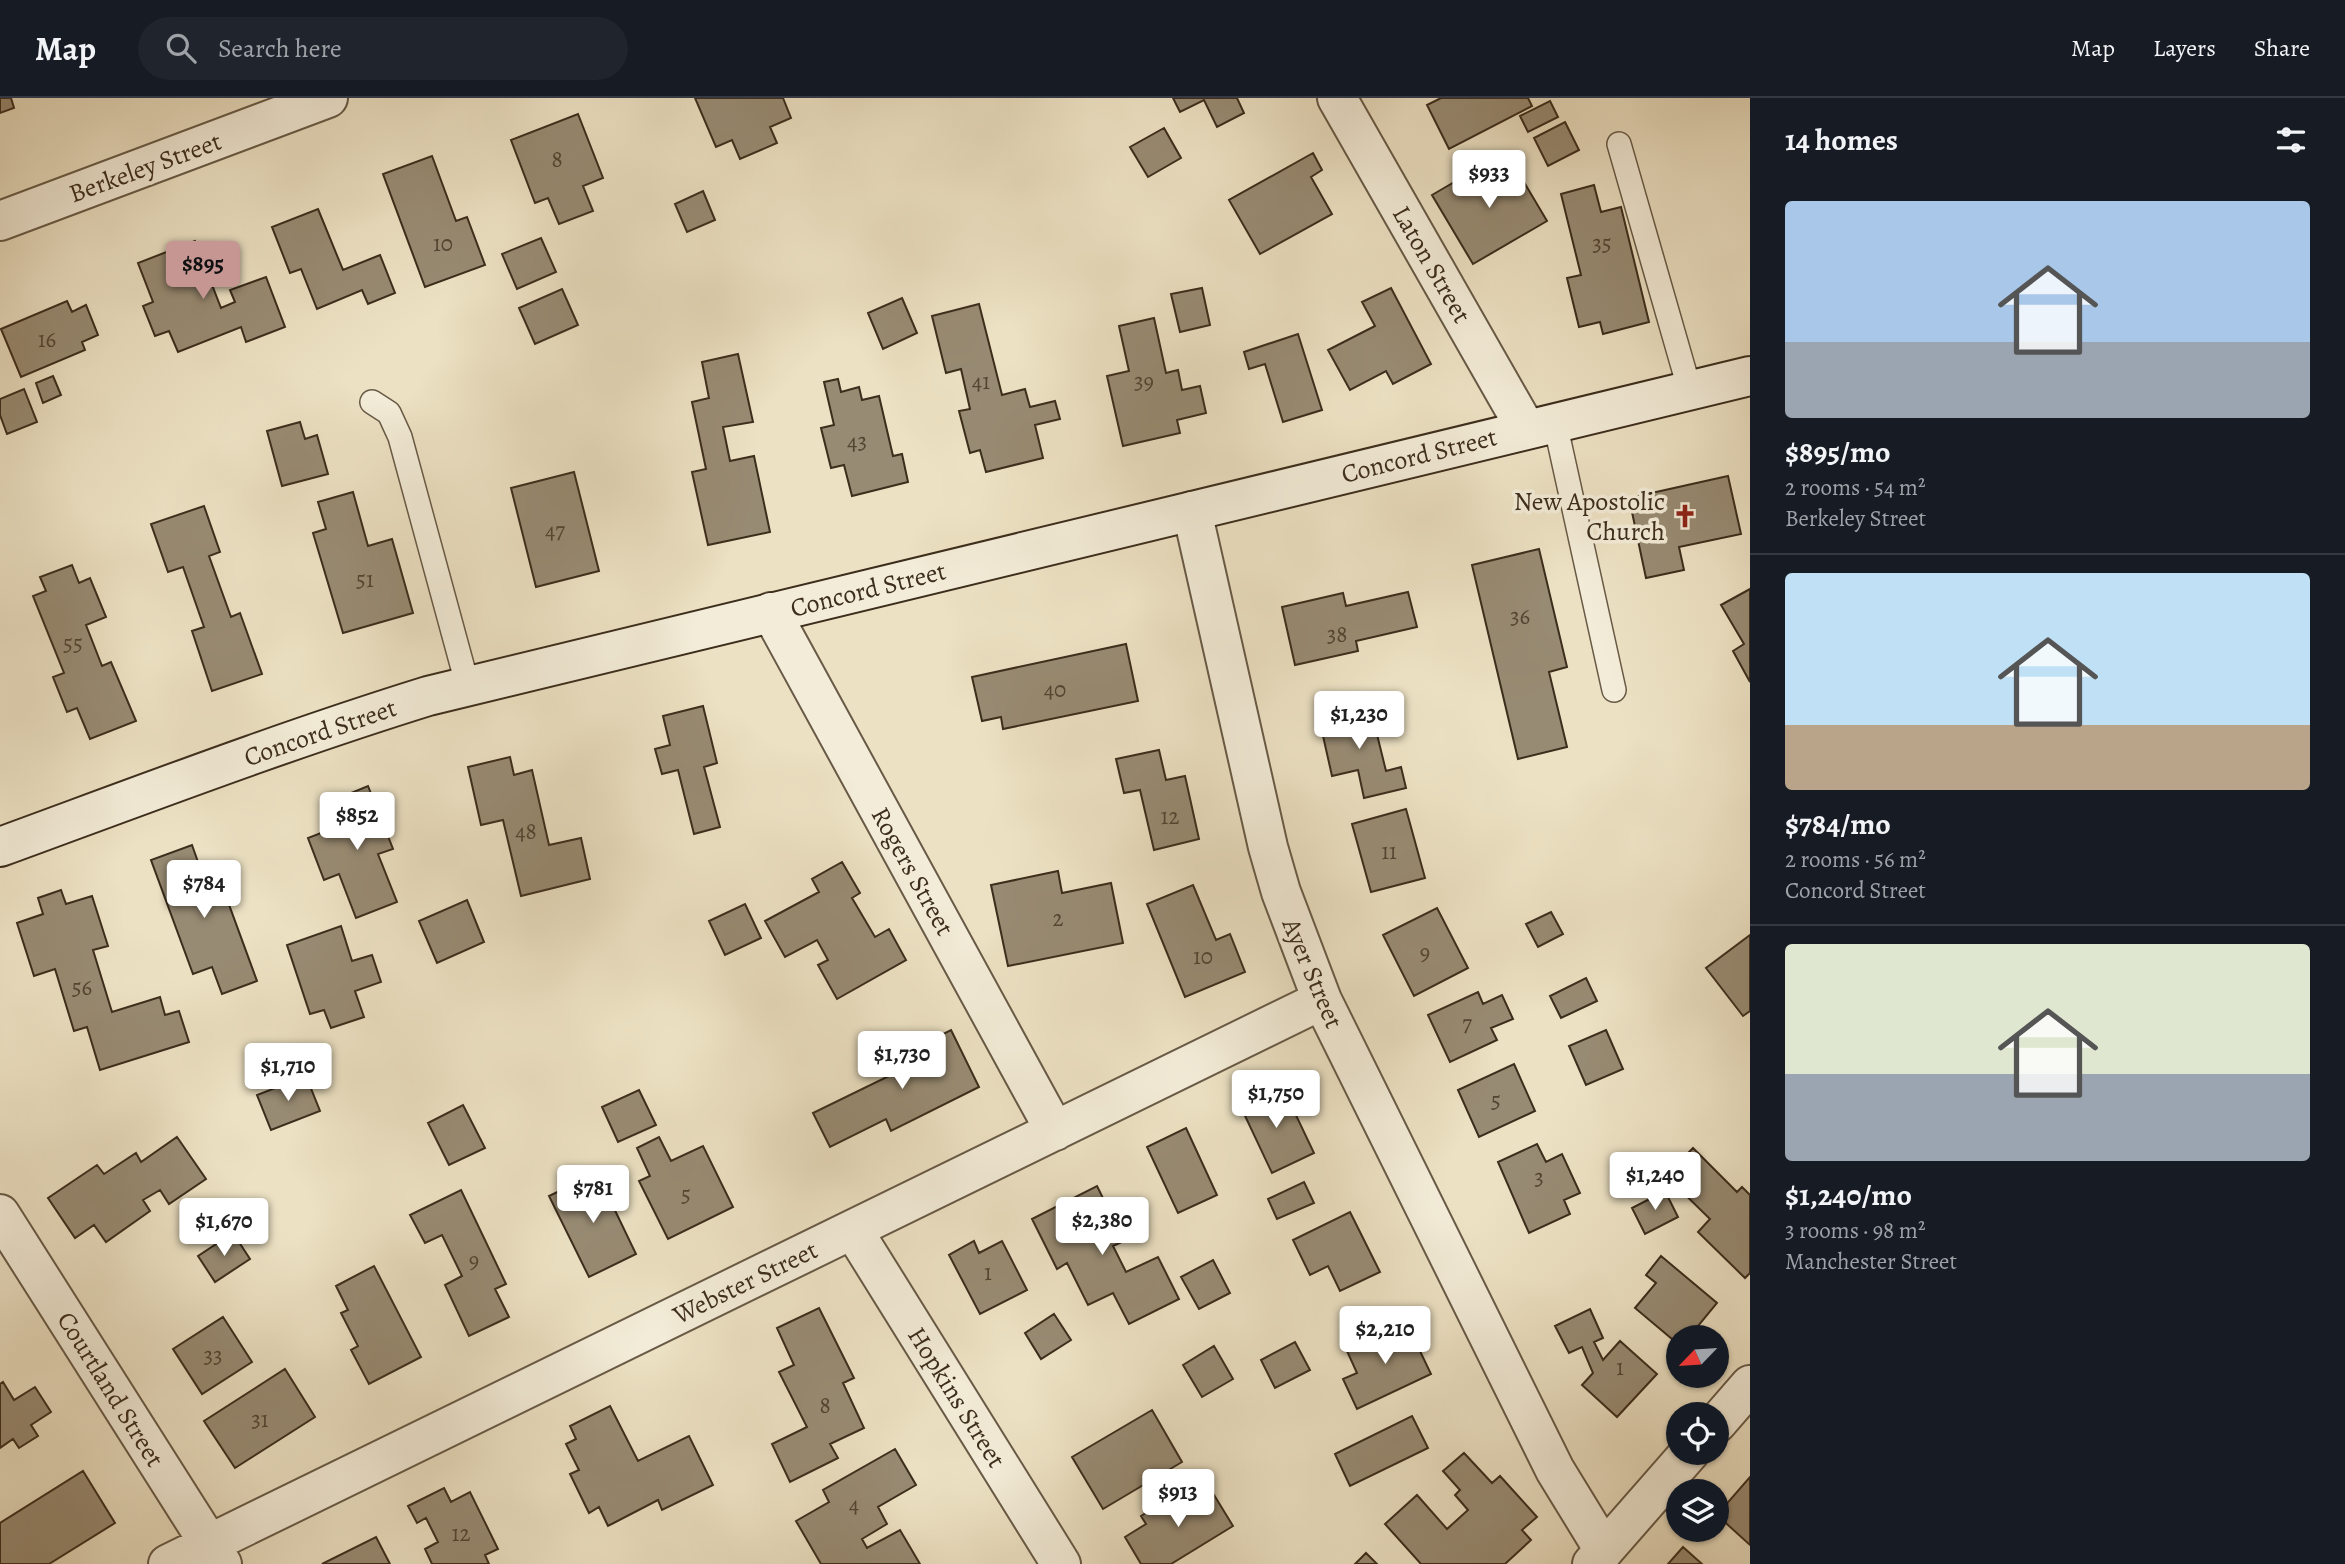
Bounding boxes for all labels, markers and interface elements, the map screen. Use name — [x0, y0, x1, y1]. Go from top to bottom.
search box — [138, 17, 628, 80]
text: Map — [35, 26, 96, 71]
icon: search — [162, 29, 200, 67]
text: Search here — [218, 31, 342, 66]
text: Map — [2071, 32, 2115, 64]
text: Layers — [2153, 32, 2216, 64]
text: Share — [2254, 32, 2310, 64]
text: 14 homes — [1785, 120, 1898, 160]
icon: filters — [2272, 121, 2310, 159]
street label: Berkeley Street — [64, 124, 227, 211]
house number: 8 — [551, 144, 563, 175]
pin: $933 — [1448, 150, 1530, 210]
text: $933 — [1468, 157, 1510, 188]
street label: Laton Street — [1384, 199, 1479, 330]
house number: 10 — [433, 228, 453, 259]
house number: 35 — [1592, 228, 1612, 259]
pin: $895 — [162, 242, 244, 301]
icon: home — [1985, 247, 2111, 373]
text: $895 — [182, 248, 224, 279]
house number: 16 — [38, 324, 56, 355]
house number: 41 — [972, 366, 990, 397]
house number: 39 — [1134, 366, 1154, 397]
street label: Concord Street — [1338, 419, 1501, 492]
house number: 43 — [847, 426, 867, 457]
text: $895/mo — [1785, 432, 1891, 472]
text: 2 rooms · 54 m² — [1785, 472, 1926, 503]
place label: New Apostolic Church — [1514, 484, 1665, 549]
church icon: New Apostolic Church — [1671, 502, 1699, 530]
text: Berkeley Street — [1785, 503, 1926, 534]
house number: 47 — [545, 515, 565, 546]
street label: Concord Street — [787, 553, 950, 626]
house number: 51 — [356, 564, 374, 595]
house number: 36 — [1510, 601, 1530, 632]
house number: 38 — [1327, 619, 1347, 650]
icon: home — [1985, 619, 2111, 745]
house number: 55 — [63, 628, 83, 659]
house number: 40 — [1044, 674, 1066, 705]
street label: Concord Street — [239, 690, 402, 775]
pin: $1,230 — [1302, 692, 1416, 751]
text: $1,230 — [1330, 698, 1388, 729]
pin: $852 — [316, 792, 398, 852]
text: $852 — [336, 799, 378, 830]
street label: Rogers Street — [863, 801, 963, 942]
house number: 12 — [1161, 801, 1179, 832]
text: $784/mo — [1785, 804, 1891, 844]
house number: 48 — [515, 816, 537, 847]
house number: 11 — [1381, 836, 1397, 867]
text: 2 rooms · 56 m² — [1785, 844, 1926, 875]
pin: $784 — [163, 860, 245, 920]
text: $784 — [183, 867, 225, 898]
text: Concord Street — [1785, 875, 1926, 906]
house number: 2 — [1053, 903, 1064, 934]
street label: Ayer Street — [1273, 912, 1352, 1034]
house number: 9 — [1420, 937, 1430, 968]
house number: 10 — [1193, 941, 1213, 972]
house number: 56 — [72, 972, 92, 1003]
icon: home — [1985, 990, 2111, 1116]
house number: 7 — [1462, 1008, 1472, 1039]
pin: $1,730 — [845, 1032, 959, 1091]
text: $1,730 — [874, 1038, 930, 1069]
pin: $1,710 — [231, 1044, 345, 1103]
text: $1,710 — [261, 1050, 315, 1081]
pin: $1,750 — [1219, 1070, 1333, 1130]
text: $1,750 — [1248, 1077, 1304, 1108]
house number: 5 — [1491, 1085, 1501, 1116]
pin: $1,240 — [1598, 1152, 1712, 1212]
text: $1,240 — [1626, 1159, 1684, 1190]
house number: 3 — [1534, 1162, 1544, 1193]
pin: $781 — [552, 1166, 634, 1225]
text: $781 — [573, 1172, 613, 1203]
text: $1,240/mo — [1785, 1175, 1912, 1215]
house number: 5 — [681, 1179, 691, 1210]
pin: $1,670 — [167, 1198, 281, 1258]
pin: $2,380 — [1045, 1198, 1159, 1257]
text: $2,380 — [1072, 1204, 1132, 1235]
text: $1,670 — [195, 1205, 253, 1236]
text: 3 rooms · 98 m² — [1785, 1215, 1926, 1246]
street label: Webster Street — [666, 1232, 824, 1333]
house number: 9 — [469, 1245, 479, 1276]
text: Manchester Street — [1785, 1246, 1957, 1277]
house number: 1 — [984, 1257, 992, 1288]
street label: Courtland Street — [49, 1305, 173, 1474]
pin: $2,210 — [1328, 1306, 1442, 1366]
text: $2,210 — [1356, 1313, 1414, 1344]
street label: Hopkins Street — [899, 1320, 1014, 1475]
north arrow — [1666, 1325, 1729, 1388]
map controls — [1666, 1325, 1729, 1542]
house number: 33 — [203, 1340, 223, 1371]
house number: 1 — [1616, 1352, 1624, 1383]
house number: 8 — [819, 1390, 831, 1421]
button: locate — [1666, 1402, 1729, 1465]
house number: 31 — [251, 1404, 269, 1435]
pin: $913 — [1137, 1470, 1219, 1529]
text: $913 — [1158, 1476, 1198, 1507]
button: layers — [1666, 1479, 1729, 1542]
house number: 4 — [849, 1489, 859, 1520]
house number: 12 — [452, 1518, 470, 1549]

